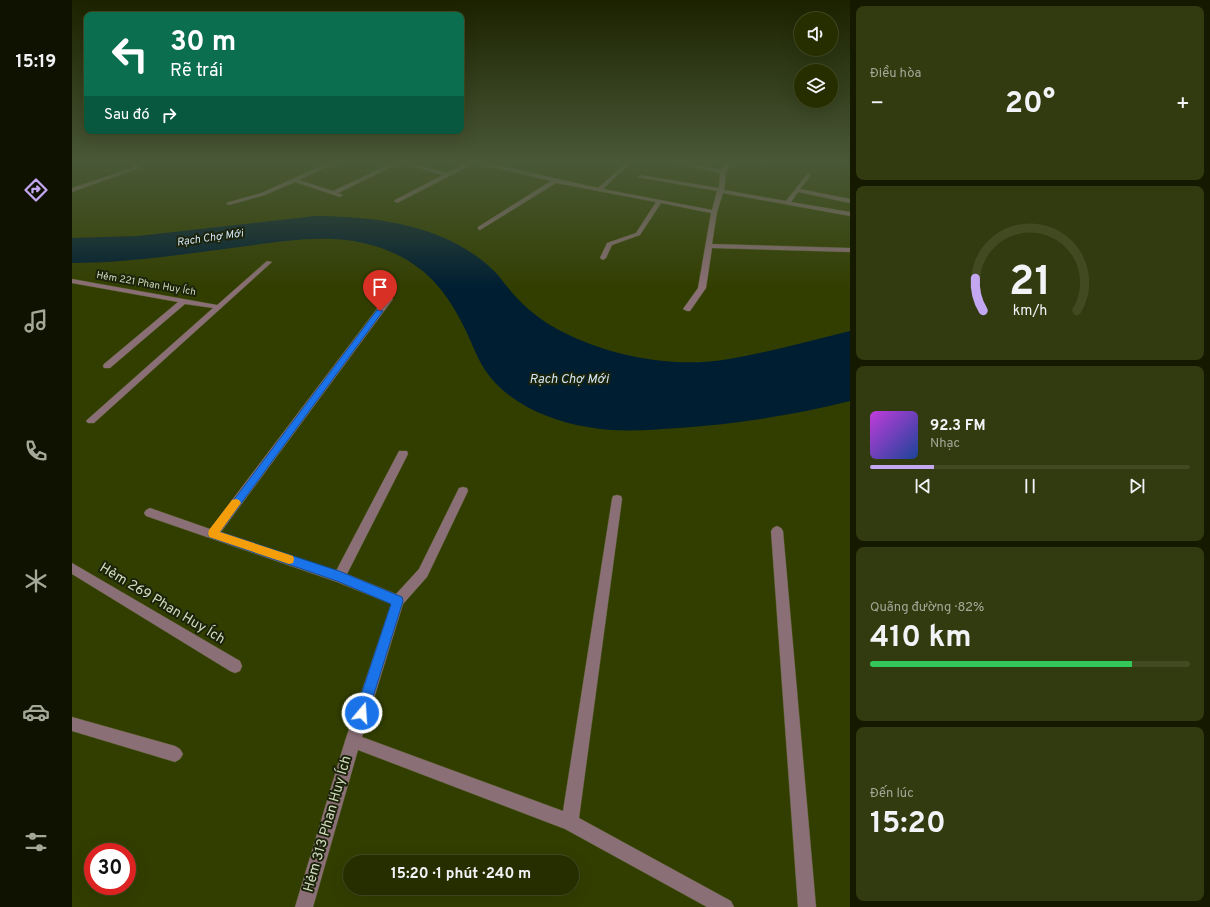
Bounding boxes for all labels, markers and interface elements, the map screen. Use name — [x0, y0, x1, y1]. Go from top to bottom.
map controls — [794, 12, 838, 108]
button: sound — [794, 12, 838, 56]
text: 30 m — [170, 25, 236, 61]
icon: left — [104, 28, 156, 80]
text: 15:19 — [16, 51, 56, 74]
text: Rẽ trái — [170, 60, 223, 83]
button: layers — [794, 64, 838, 108]
text: Điều hòa — [870, 66, 921, 82]
text: 20° — [1005, 86, 1055, 123]
text: − — [870, 91, 884, 118]
text: + — [1176, 91, 1190, 118]
icon: right — [158, 104, 180, 126]
text: Sau đó — [104, 106, 150, 125]
icon: directions — [22, 176, 50, 204]
water label: Rạch Chợ Mới — [176, 226, 246, 250]
text: 21 — [1009, 257, 1051, 310]
street label: Hẻm 221 Phan Huy Ích — [95, 269, 197, 299]
pin — [363, 270, 397, 311]
icon: arrive — [369, 276, 391, 298]
text: km/h — [1013, 302, 1047, 320]
icon: music — [22, 307, 50, 335]
water label: Rạch Chợ Mới — [529, 372, 609, 388]
text: 92.3 FM — [930, 417, 986, 436]
text: Nhạc — [930, 436, 960, 452]
icon: phone — [22, 437, 50, 465]
icon: previous — [912, 475, 934, 497]
icon: pause — [1019, 475, 1041, 497]
icon: next — [1126, 475, 1148, 497]
street label: Hẻm 269 Phan Huy Ích — [96, 559, 228, 648]
icon: climate — [22, 567, 50, 595]
text: Quãng đường · 82% — [870, 600, 984, 616]
text: 410 km — [870, 620, 972, 657]
position arrow — [341, 692, 383, 734]
icon: car — [22, 698, 50, 726]
street label: Hẻm 313 Phan Huy Ích — [299, 754, 356, 894]
text: Đến lúc — [870, 786, 914, 802]
text: 15:20 — [870, 806, 946, 843]
icon: filters — [22, 828, 50, 856]
speed limit sign: 30 — [84, 843, 136, 895]
text: 15:20 · 1 phút · 240 m — [391, 865, 531, 884]

